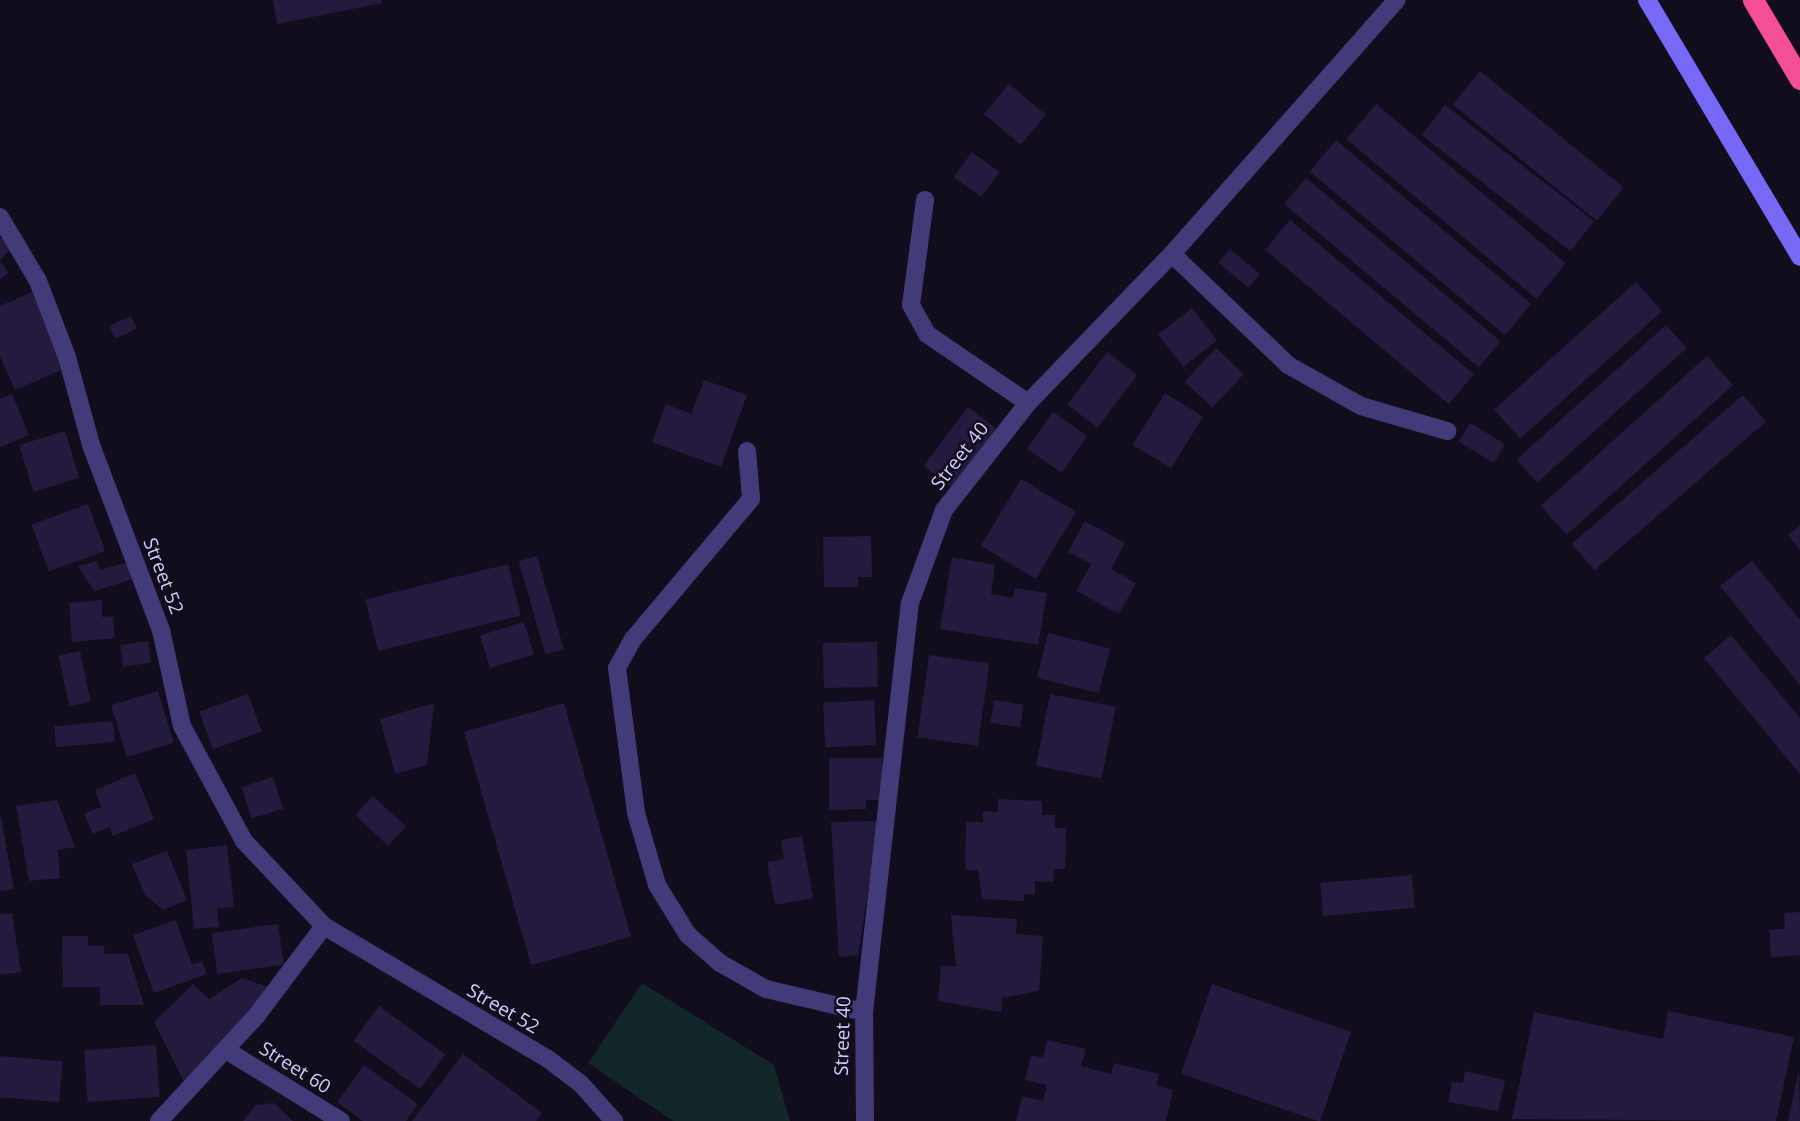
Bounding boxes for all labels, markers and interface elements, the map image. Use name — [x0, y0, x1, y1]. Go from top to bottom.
street label: Street 40 — [926, 418, 994, 494]
street label: Street 52 — [138, 535, 188, 617]
street label: Street 52 — [463, 979, 543, 1039]
street label: Street 40 — [830, 996, 856, 1076]
street label: Street 60 — [255, 1037, 335, 1099]

